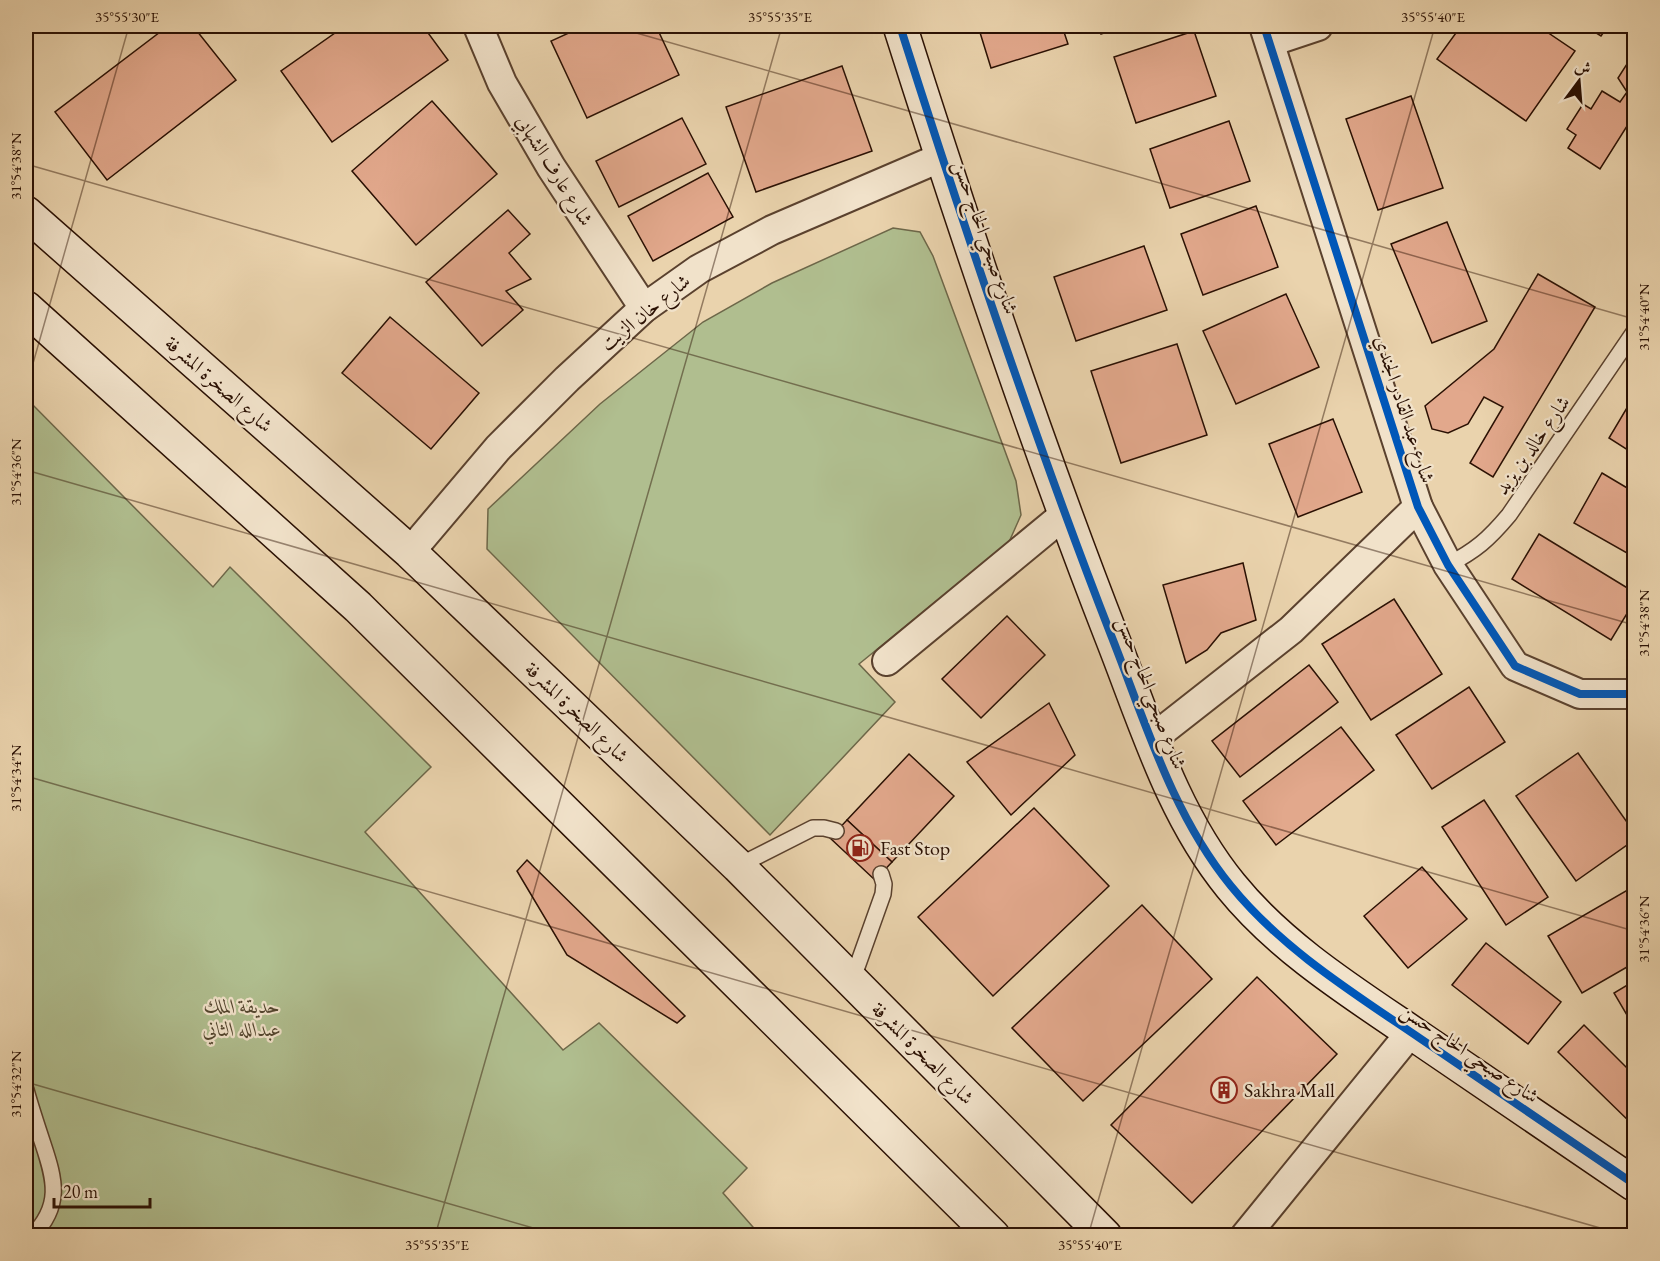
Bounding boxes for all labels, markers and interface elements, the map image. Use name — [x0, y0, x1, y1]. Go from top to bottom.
text: 35°55'30"E — [95, 7, 160, 26]
text: 35°55'35"E — [748, 7, 813, 26]
text: 35°55'40"E — [1401, 7, 1466, 26]
north arrow — [1549, 51, 1609, 111]
text: ش — [1572, 55, 1594, 79]
street label: شارع عارف الشهابي — [506, 109, 600, 233]
text: 31°54'38"N — [6, 132, 25, 200]
street label: شارع صبحي الحاج حسن — [942, 157, 1024, 319]
street label: شارع خان الزيت — [595, 268, 698, 360]
text: 31°54'40"N — [1634, 283, 1653, 351]
street label: شارع الصخرة المشرفة — [156, 330, 278, 442]
street label: شارع عبد القادر الجندي — [1364, 332, 1441, 488]
street label: شارع خالد بن يزيد — [1488, 390, 1580, 502]
text: 31°54'36"N — [6, 438, 25, 506]
text: 31°54'38"N — [1634, 589, 1653, 657]
street label: شارع صبحي الحاج حسن — [1105, 613, 1193, 775]
street label: شارع الصخرة المشرفة — [516, 656, 635, 772]
text: 31°54'34"N — [6, 744, 25, 812]
fuel station icon: Fast Stop — [845, 833, 875, 863]
place label: Fast Stop — [880, 835, 950, 861]
text: 31°54'36"N — [1634, 895, 1653, 963]
park label: حديقة الملك عبدالله الثاني — [203, 993, 281, 1045]
street label: شارع الصخرة المشرفة — [863, 996, 980, 1113]
street label: شارع صبحي الحاج حسن — [1393, 997, 1544, 1114]
text: 31°54'32"N — [6, 1050, 25, 1118]
building icon: Sakhra Mall — [1209, 1075, 1239, 1105]
place label: Sakhra Mall — [1244, 1077, 1335, 1103]
scale bar — [54, 1171, 150, 1209]
text: 20 m — [63, 1180, 98, 1203]
text: 35°55'35"E — [405, 1235, 470, 1254]
text: 35°55'40"E — [1058, 1235, 1123, 1254]

